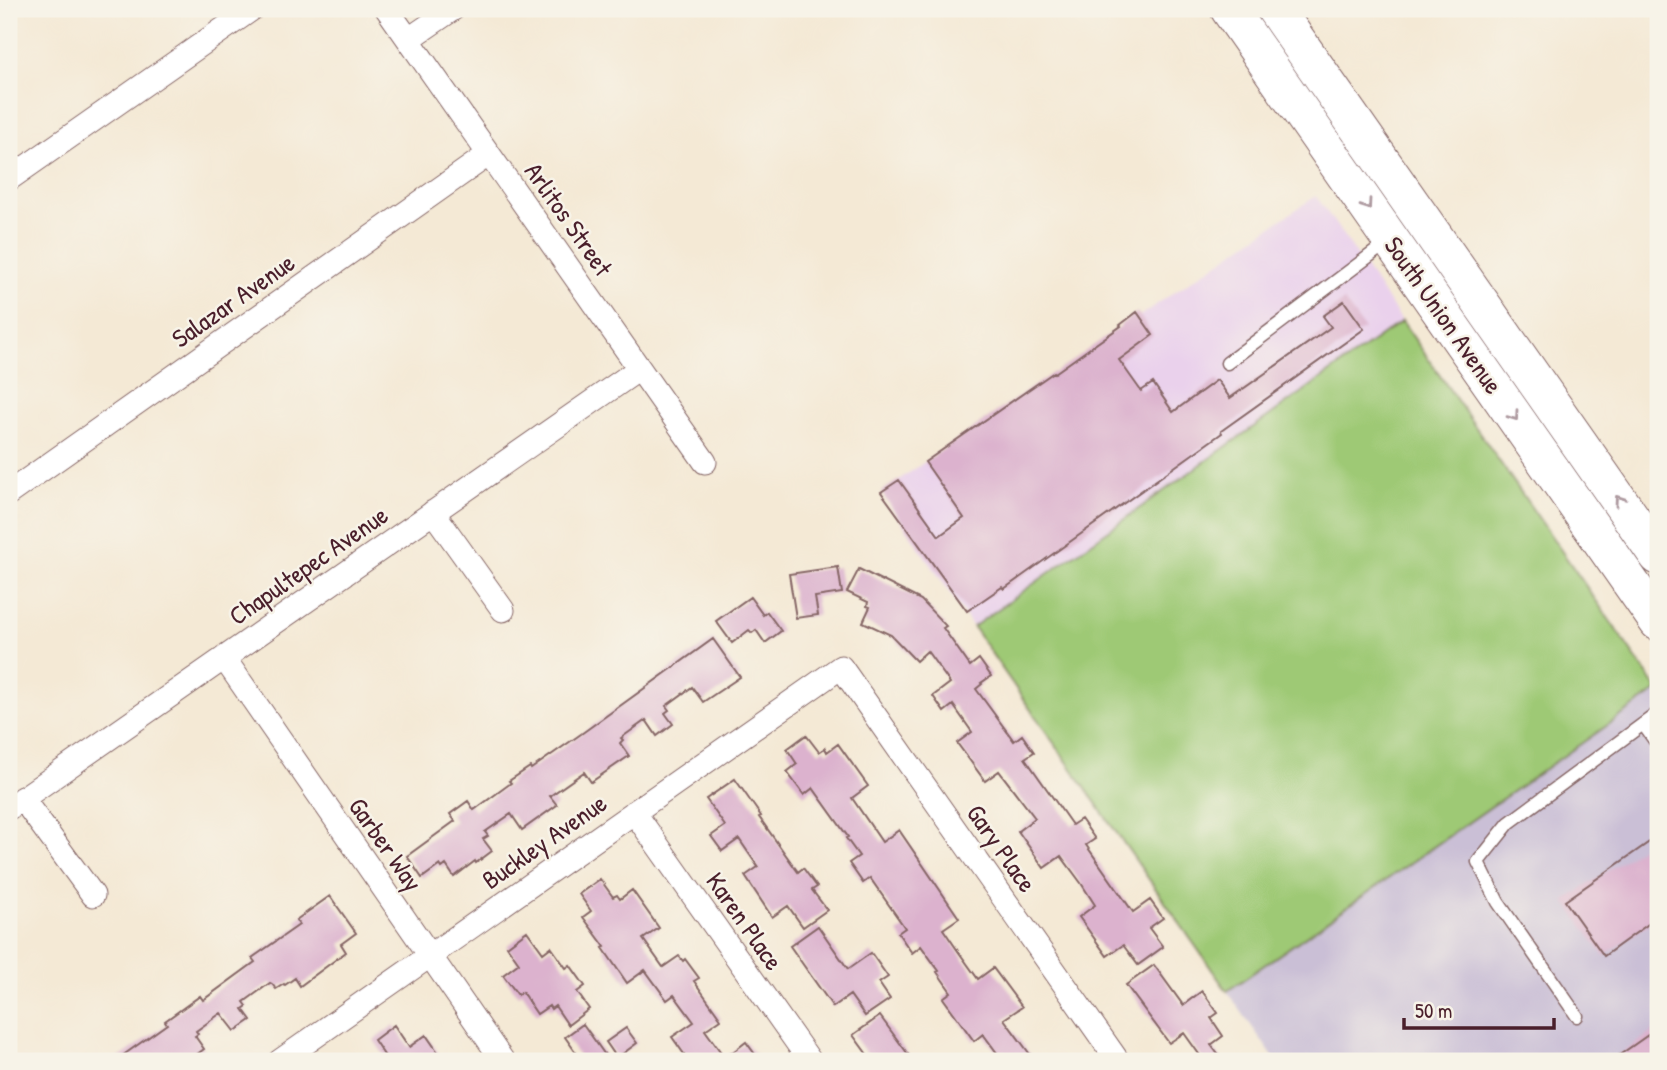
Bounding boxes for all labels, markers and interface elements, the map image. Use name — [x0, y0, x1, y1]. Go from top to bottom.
street label: Arlitos Street — [517, 155, 622, 284]
one-way arrow — [1359, 197, 1371, 210]
street label: South Union Avenue — [1377, 229, 1511, 401]
street label: Salazar Avenue — [165, 245, 301, 355]
one-way arrow — [1506, 408, 1518, 421]
one-way arrow — [1615, 495, 1627, 508]
street label: Chapultepec Avenue — [222, 497, 394, 633]
street label: Buckley Avenue — [475, 785, 613, 897]
street label: Garber Way — [341, 790, 431, 898]
street label: Gary Place — [959, 797, 1045, 899]
street label: Karen Place — [699, 865, 791, 977]
scale bar — [1404, 986, 1555, 1030]
text: 50 m — [1415, 996, 1452, 1025]

